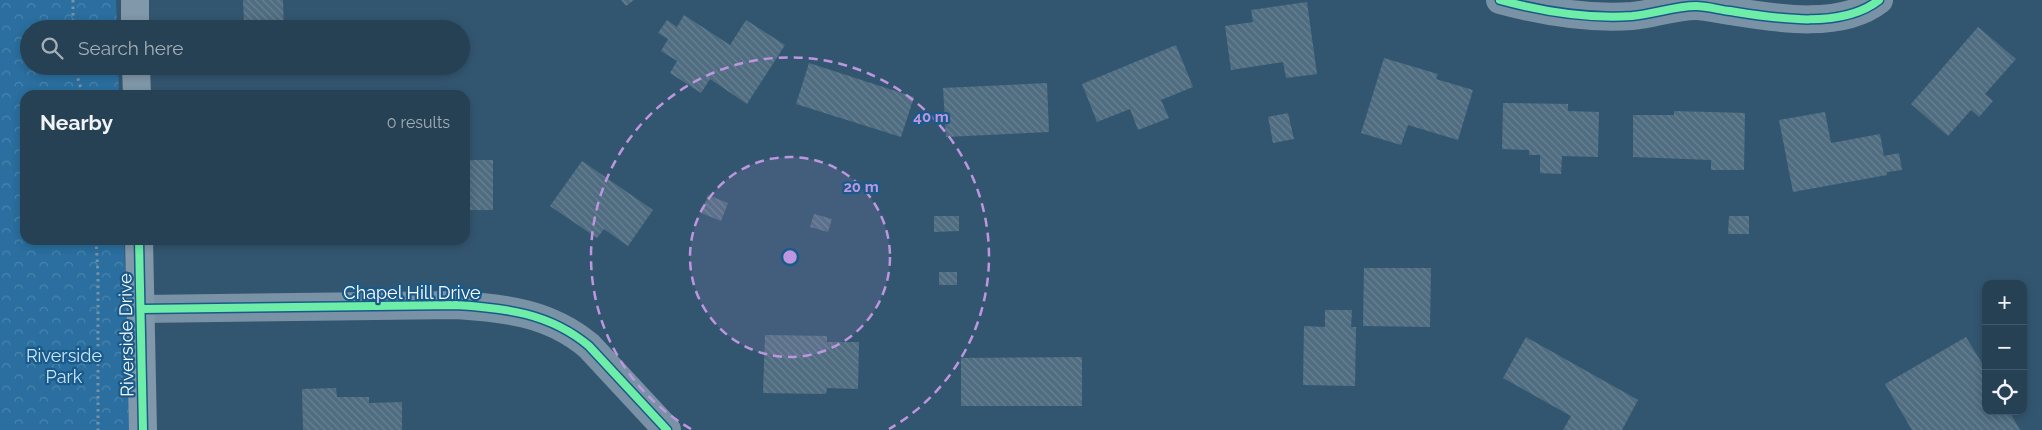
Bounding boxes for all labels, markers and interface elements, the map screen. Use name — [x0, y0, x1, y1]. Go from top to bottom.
search box — [20, 20, 470, 75]
icon: search — [38, 34, 66, 62]
text: Search here — [78, 37, 184, 59]
text: 40 m — [913, 108, 949, 126]
text: Nearby — [40, 110, 113, 135]
text: 0 results — [387, 113, 450, 132]
text: 20 m — [843, 178, 879, 196]
centre of rings — [781, 248, 799, 266]
street label: Riverside Drive — [114, 273, 138, 397]
map controls — [1982, 280, 2027, 415]
button: + — [1982, 280, 2027, 325]
street label: Chapel Hill Drive — [343, 282, 481, 303]
button: − — [1982, 325, 2027, 370]
park label: Riverside Park — [26, 345, 102, 387]
button: locate — [1982, 370, 2027, 415]

